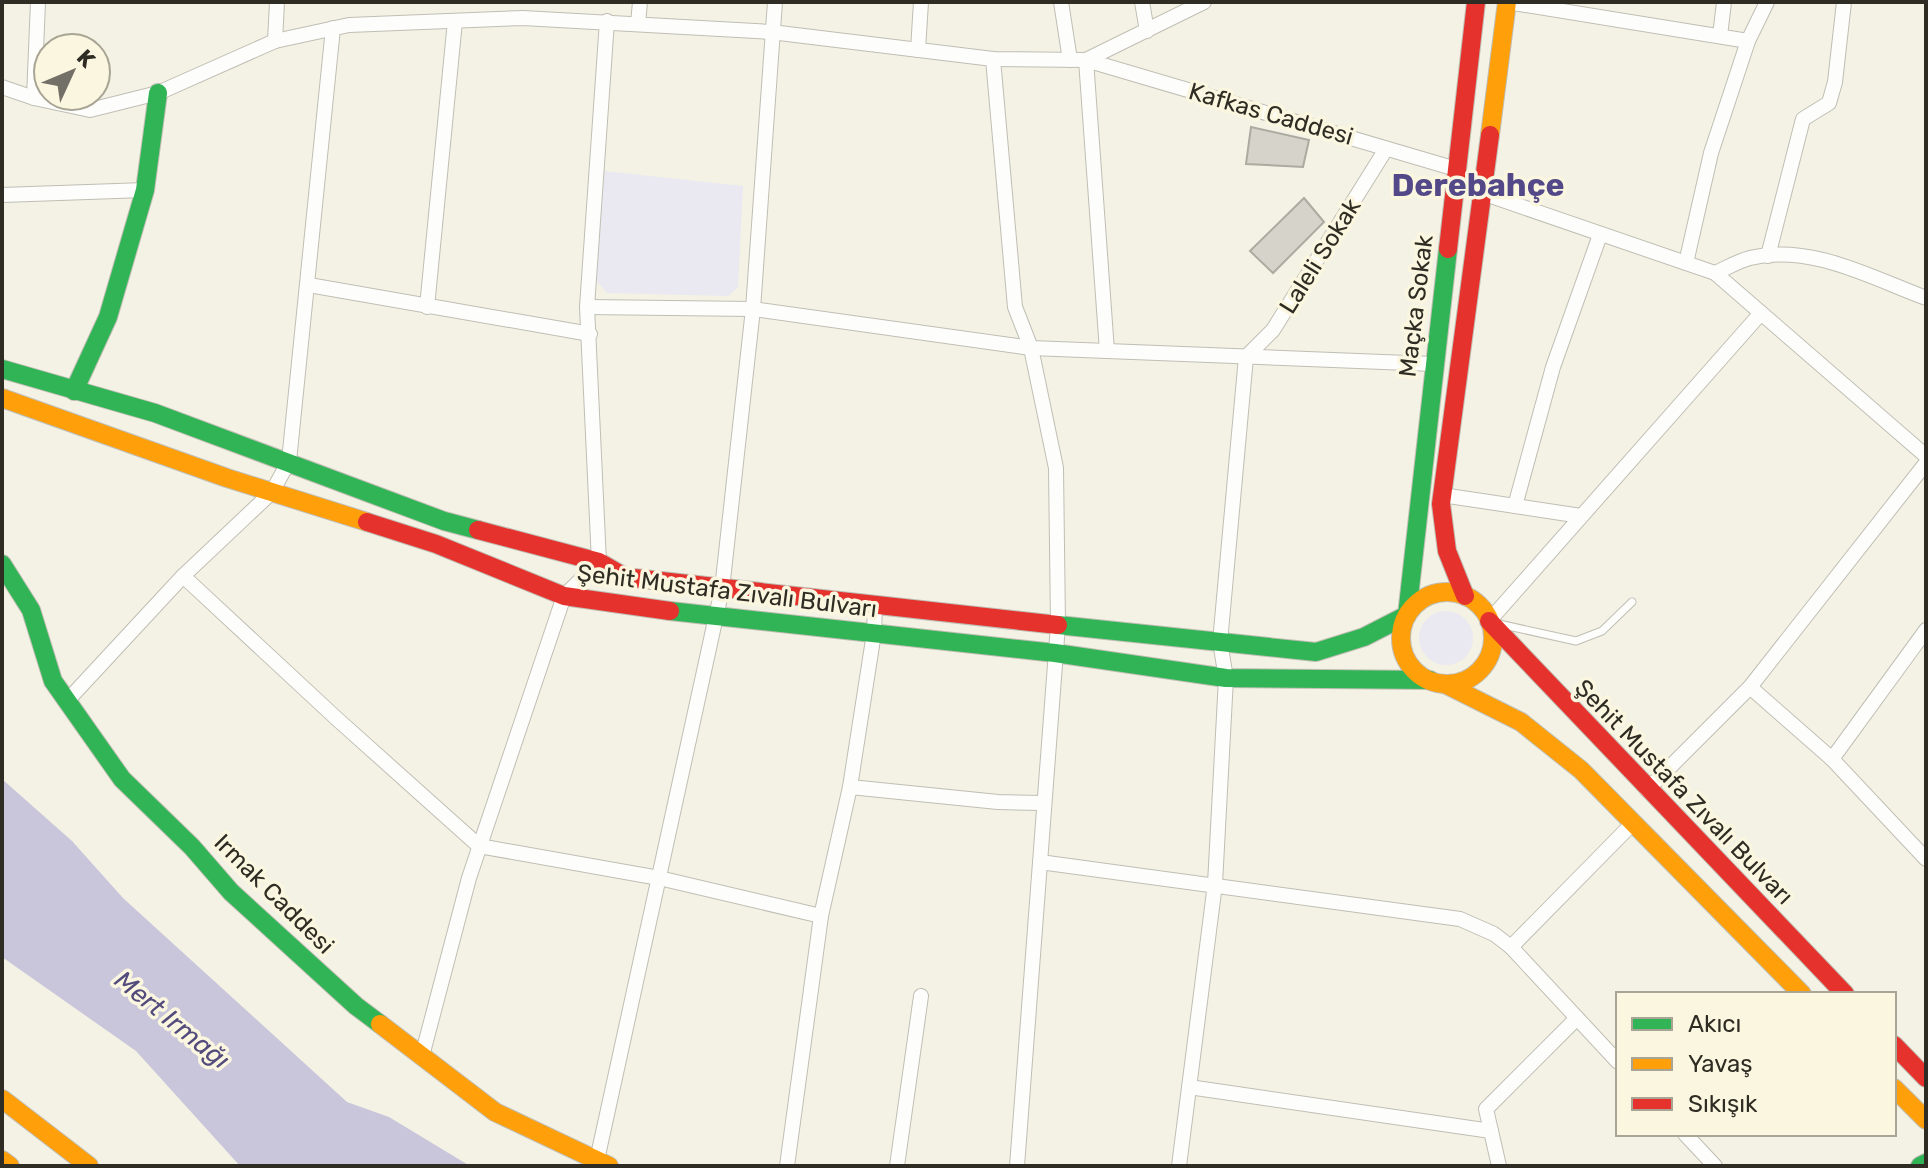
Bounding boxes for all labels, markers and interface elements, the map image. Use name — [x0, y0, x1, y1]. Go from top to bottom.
north arrow — [32, 32, 112, 112]
text: K — [71, 44, 101, 73]
street label: Kafkas Caddesi — [1186, 77, 1356, 151]
district label: Derebahçe — [1391, 166, 1565, 204]
street label: Laleli Sokak — [1274, 193, 1367, 319]
street label: Maçka Sokak — [1393, 233, 1439, 379]
street label: Şehit Mustafa Zıvalı Bulvarı — [576, 559, 878, 623]
street label: Şehit Mustafa Zıvalı Bulvarı — [1569, 674, 1799, 910]
street label: Irmak Caddesi — [208, 828, 340, 960]
water label: Mert Irmağı — [108, 964, 236, 1076]
legend — [1616, 992, 1896, 1136]
text: Akıcı — [1688, 1010, 1741, 1038]
text: Yavaş — [1688, 1050, 1752, 1078]
text: Sıkışık — [1688, 1090, 1758, 1118]

